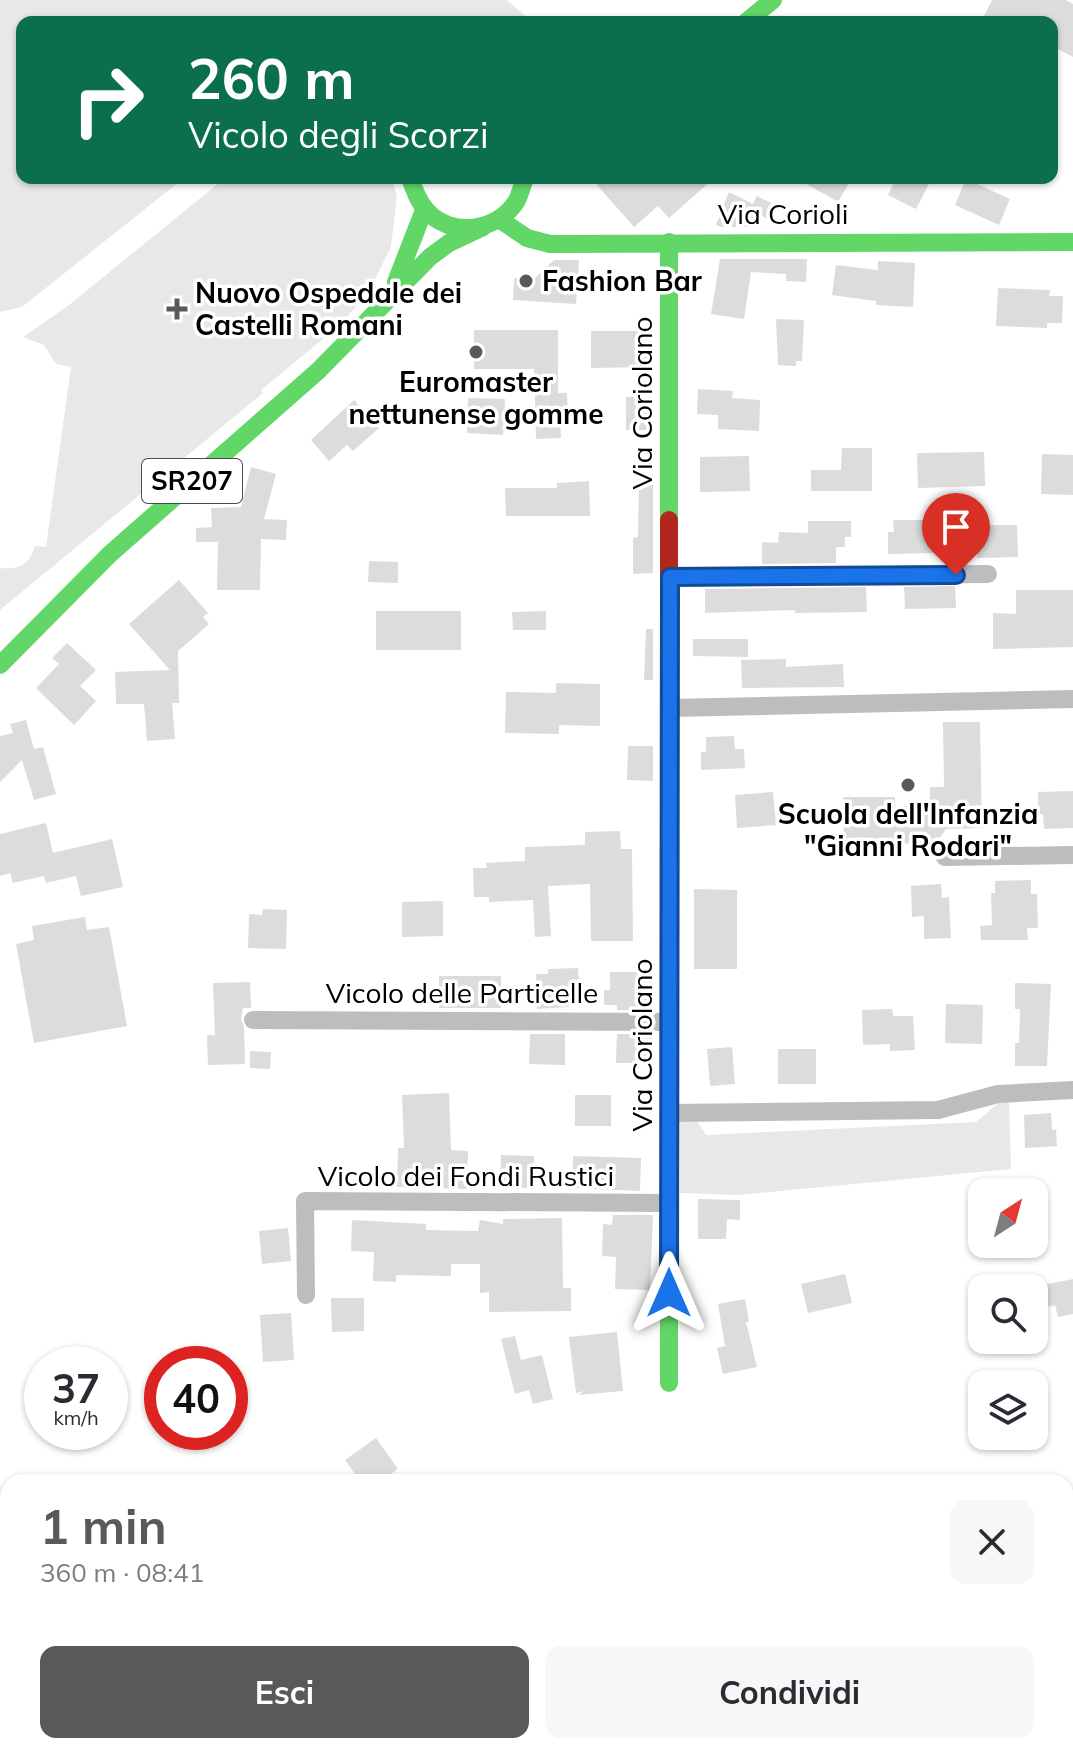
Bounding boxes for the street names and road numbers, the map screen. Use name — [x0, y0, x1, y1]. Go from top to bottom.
street label: Via Corioli — [718, 196, 848, 231]
street label: Via Coriolano — [624, 316, 659, 490]
road number: SR207 — [142, 459, 242, 503]
street label: Via Coriolano — [624, 958, 659, 1132]
street label: Vicolo delle Particelle — [326, 975, 598, 1010]
street label: Vicolo dei Fondi Rustici — [318, 1158, 614, 1193]

